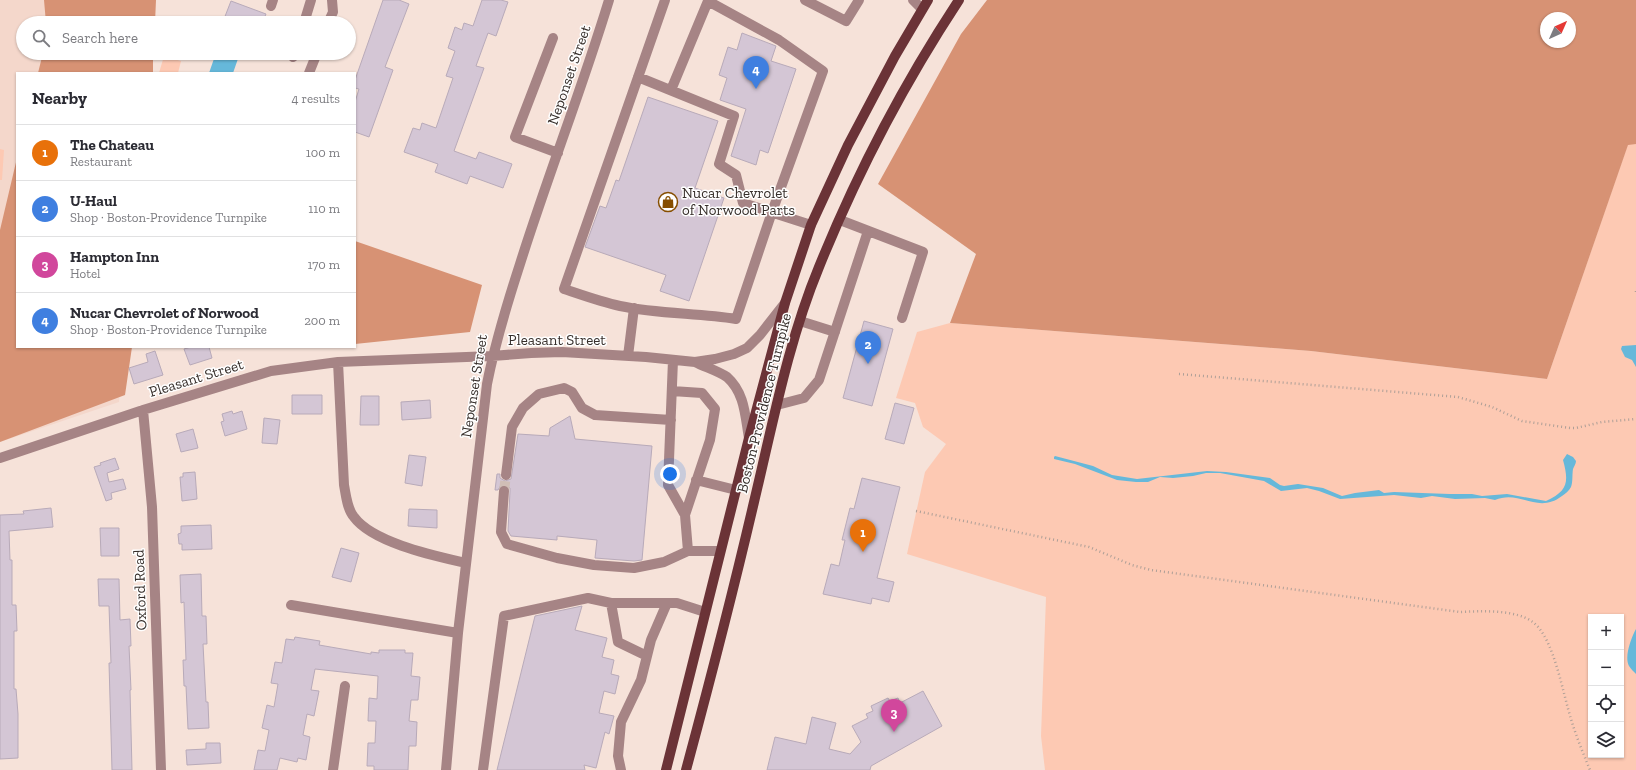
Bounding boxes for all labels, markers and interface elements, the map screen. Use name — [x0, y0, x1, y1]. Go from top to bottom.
north arrow — [1540, 12, 1576, 48]
search box — [16, 16, 356, 60]
street label: Neponset Street — [543, 22, 595, 127]
icon: search — [30, 27, 52, 49]
text: Search here — [62, 29, 138, 47]
pin: 4 — [743, 56, 769, 89]
text: Nearby — [32, 88, 87, 108]
text: 4 results — [292, 91, 340, 106]
text: The Chateau — [70, 136, 154, 154]
text: 1 — [42, 145, 48, 160]
text: 100 m — [306, 145, 340, 160]
text: Restaurant — [70, 154, 132, 169]
place label: Nucar Chevrolet of Norwood Parts — [682, 184, 795, 219]
shop icon: Nucar Chevrolet of Norwood Parts — [657, 191, 679, 213]
text: U-Haul — [70, 192, 117, 210]
text: 2 — [42, 201, 48, 216]
text: 110 m — [308, 201, 340, 216]
text: Shop · Boston-Providence Turnpike — [70, 210, 267, 225]
text: Hampton Inn — [70, 248, 159, 266]
text: 3 — [42, 257, 48, 272]
text: 170 m — [307, 257, 340, 272]
text: Hotel — [70, 266, 101, 281]
text: Nucar Chevrolet of Norwood — [70, 304, 259, 322]
street label: Boston-Providence Turnpike — [733, 311, 795, 495]
text: 4 — [41, 313, 49, 328]
text: 200 m — [304, 313, 340, 328]
text: Shop · Boston-Providence Turnpike — [70, 322, 267, 337]
street label: Pleasant Street — [508, 331, 606, 349]
pin: 2 — [855, 331, 881, 364]
street label: Neponset Street — [457, 333, 491, 439]
street label: Pleasant Street — [147, 355, 246, 401]
your location — [660, 464, 680, 484]
pin: 1 — [850, 519, 876, 552]
street label: Oxford Road — [130, 548, 150, 631]
map controls — [1588, 614, 1624, 758]
button: + — [1588, 614, 1624, 650]
button: − — [1588, 650, 1624, 686]
button: locate — [1588, 686, 1624, 722]
pin: 3 — [881, 699, 907, 732]
button: layers — [1588, 722, 1624, 758]

